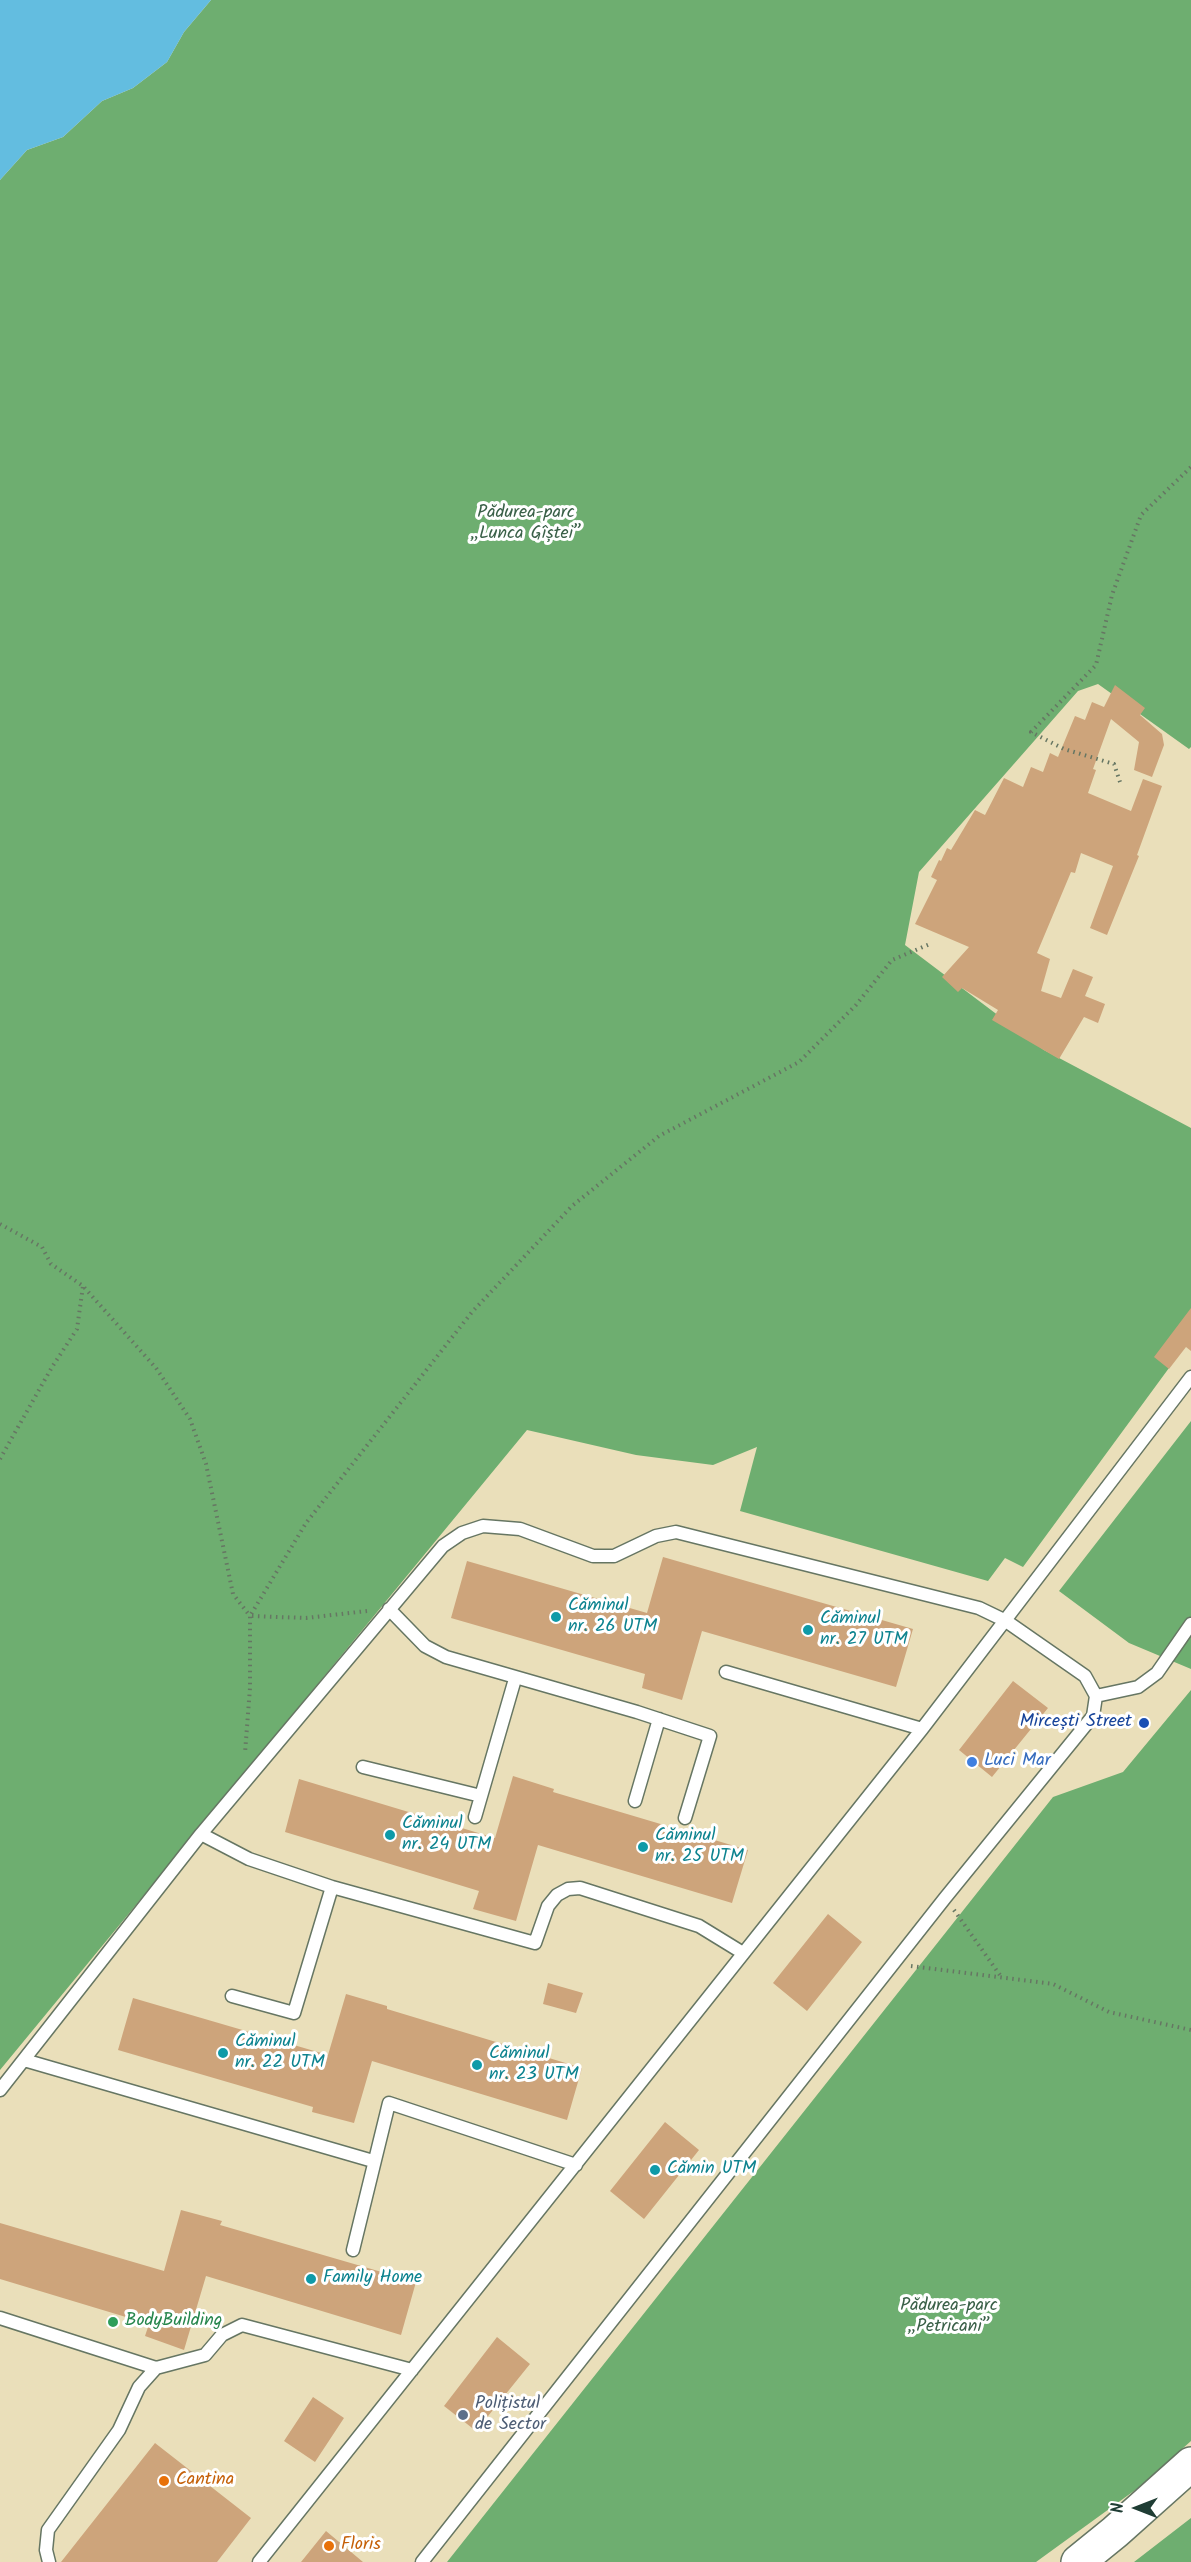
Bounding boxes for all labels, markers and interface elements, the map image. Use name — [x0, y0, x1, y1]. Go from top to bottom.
park label: Pădurea-parc „Lunca Gîștei” — [470, 503, 582, 546]
place label: Căminul nr. 26 UTM — [568, 1596, 657, 1638]
place label: Căminul nr. 27 UTM — [820, 1609, 908, 1652]
marker: Căminul nr. 26 UTM — [549, 1610, 563, 1624]
marker: Căminul nr. 27 UTM — [801, 1623, 815, 1637]
place label: Mircești Street — [1020, 1712, 1132, 1734]
marker: Mircești Street — [1137, 1716, 1151, 1730]
place label: Luci Mar — [984, 1751, 1051, 1773]
marker: Luci Mar — [965, 1755, 979, 1769]
place label: Căminul nr. 24 UTM — [402, 1814, 491, 1856]
place label: Căminul nr. 25 UTM — [655, 1826, 744, 1868]
marker: Căminul nr. 24 UTM — [383, 1828, 397, 1842]
marker: Căminul nr. 25 UTM — [636, 1840, 650, 1854]
place label: Căminul nr. 22 UTM — [235, 2032, 325, 2074]
place label: Căminul nr. 23 UTM — [489, 2044, 579, 2086]
marker: Căminul nr. 22 UTM — [216, 2046, 230, 2060]
marker: Căminul nr. 23 UTM — [470, 2058, 484, 2072]
place label: Cămin UTM — [667, 2159, 756, 2181]
marker: Cămin UTM — [648, 2163, 662, 2177]
place label: Family Home — [323, 2268, 422, 2290]
marker: Family Home — [304, 2272, 318, 2286]
park label: Pădurea-parc „Petricani” — [900, 2296, 998, 2338]
place label: BodyBuilding — [125, 2311, 222, 2333]
marker: BodyBuilding — [106, 2315, 120, 2329]
place label: Polițistul de Sector — [475, 2394, 546, 2436]
marker: Polițistul de Sector — [456, 2408, 470, 2422]
place label: Cantina — [176, 2470, 234, 2492]
marker: Cantina — [157, 2474, 171, 2488]
north arrow — [1107, 2478, 1167, 2538]
text: N — [1106, 2503, 1131, 2513]
place label: Floris — [341, 2535, 381, 2557]
marker: Floris — [322, 2539, 336, 2553]

